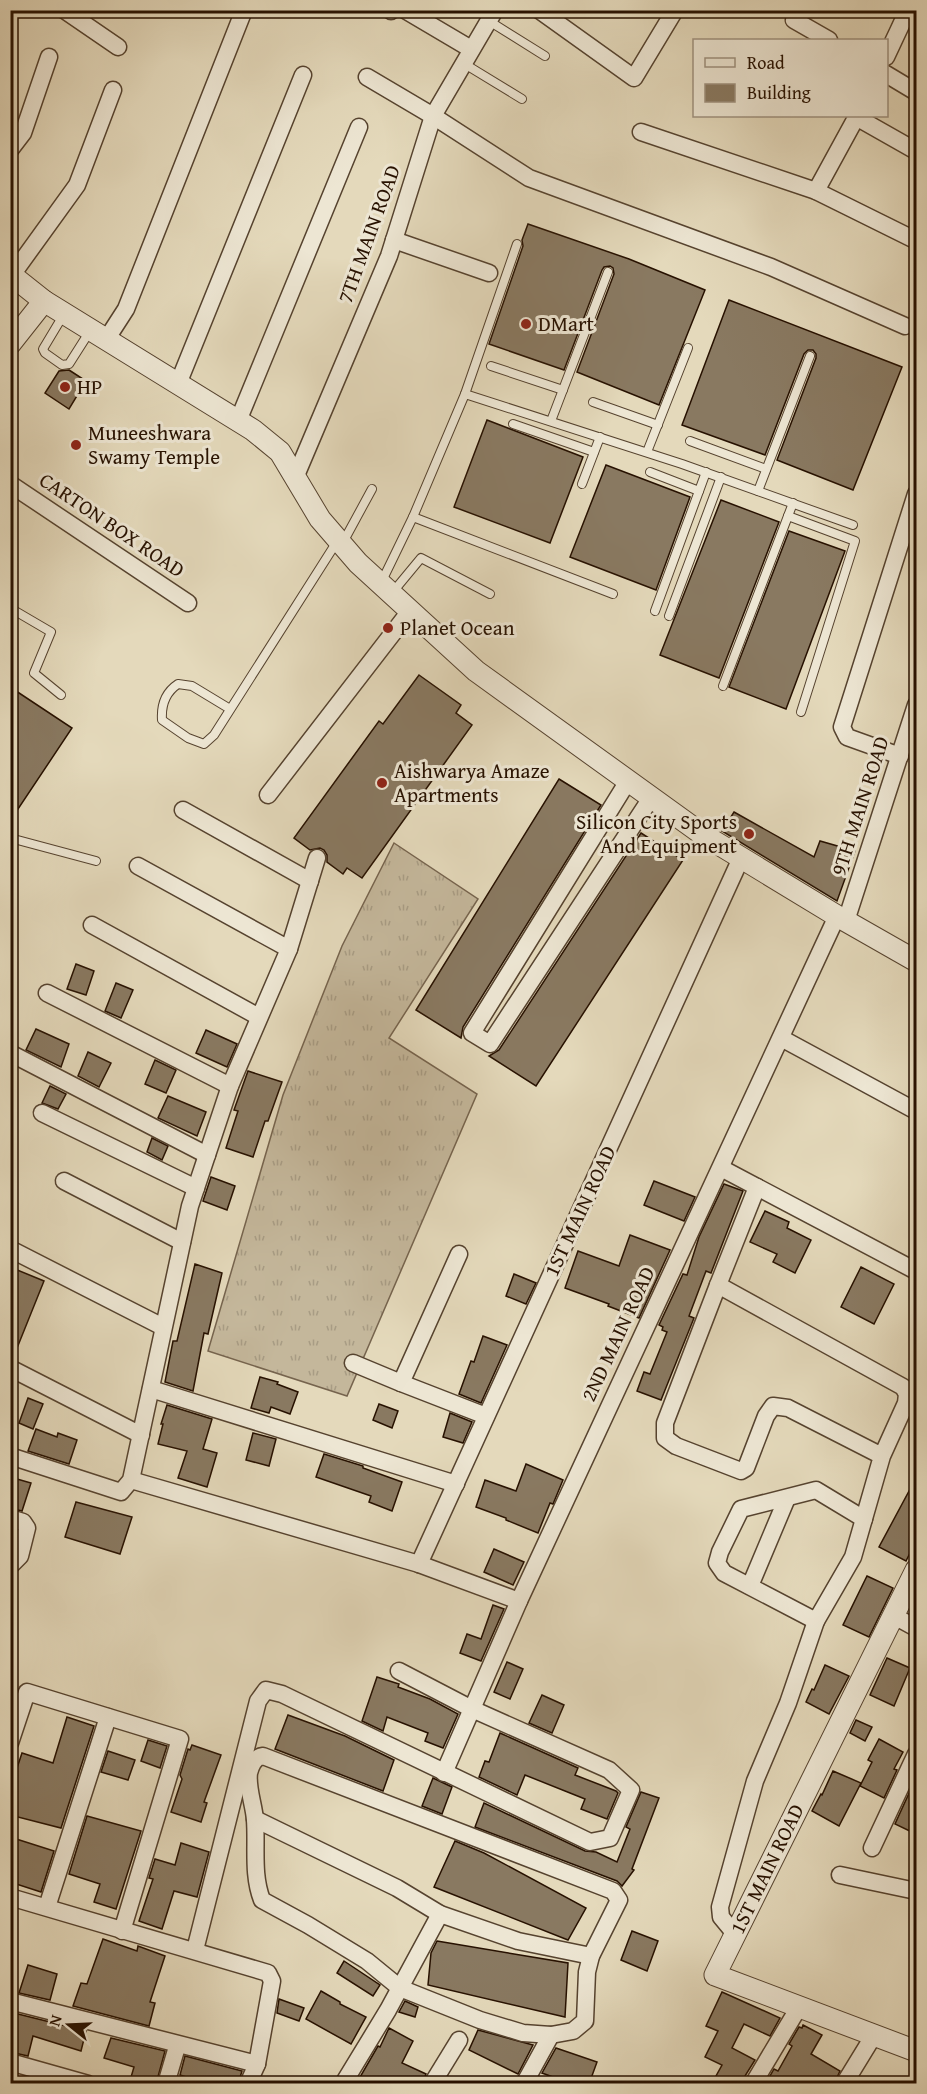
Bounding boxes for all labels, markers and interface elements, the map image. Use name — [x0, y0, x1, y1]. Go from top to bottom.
legend — [693, 39, 888, 117]
text: Road — [747, 49, 785, 76]
text: Building — [747, 79, 811, 106]
street label: 7TH MAIN ROAD — [329, 160, 408, 307]
place label: DMart — [538, 308, 595, 339]
marker: DMart — [519, 317, 533, 331]
place label: HP — [77, 371, 102, 402]
marker: HP — [58, 380, 72, 394]
place label: Muneeshwara Swamy Temple — [88, 417, 220, 472]
marker: Muneeshwara Swamy Temple — [69, 438, 83, 452]
street label: CARTON BOX ROAD — [33, 464, 191, 585]
place label: Planet Ocean — [400, 612, 515, 643]
marker: Planet Ocean — [381, 621, 395, 635]
street label: 9TH MAIN ROAD — [822, 732, 897, 880]
place label: Aishwarya Amaze Apartments — [394, 755, 550, 810]
marker: Aishwarya Amaze Apartments — [375, 776, 389, 790]
place label: Silicon City Sports And Equipment — [576, 806, 738, 861]
marker: Silicon City Sports And Equipment — [742, 827, 756, 841]
street label: 1ST MAIN ROAD — [536, 1140, 623, 1281]
street label: 2ND MAIN ROAD — [573, 1261, 662, 1406]
street label: 1ST MAIN ROAD — [722, 1799, 811, 1939]
north arrow — [39, 1995, 99, 2055]
text: N — [42, 2011, 68, 2029]

